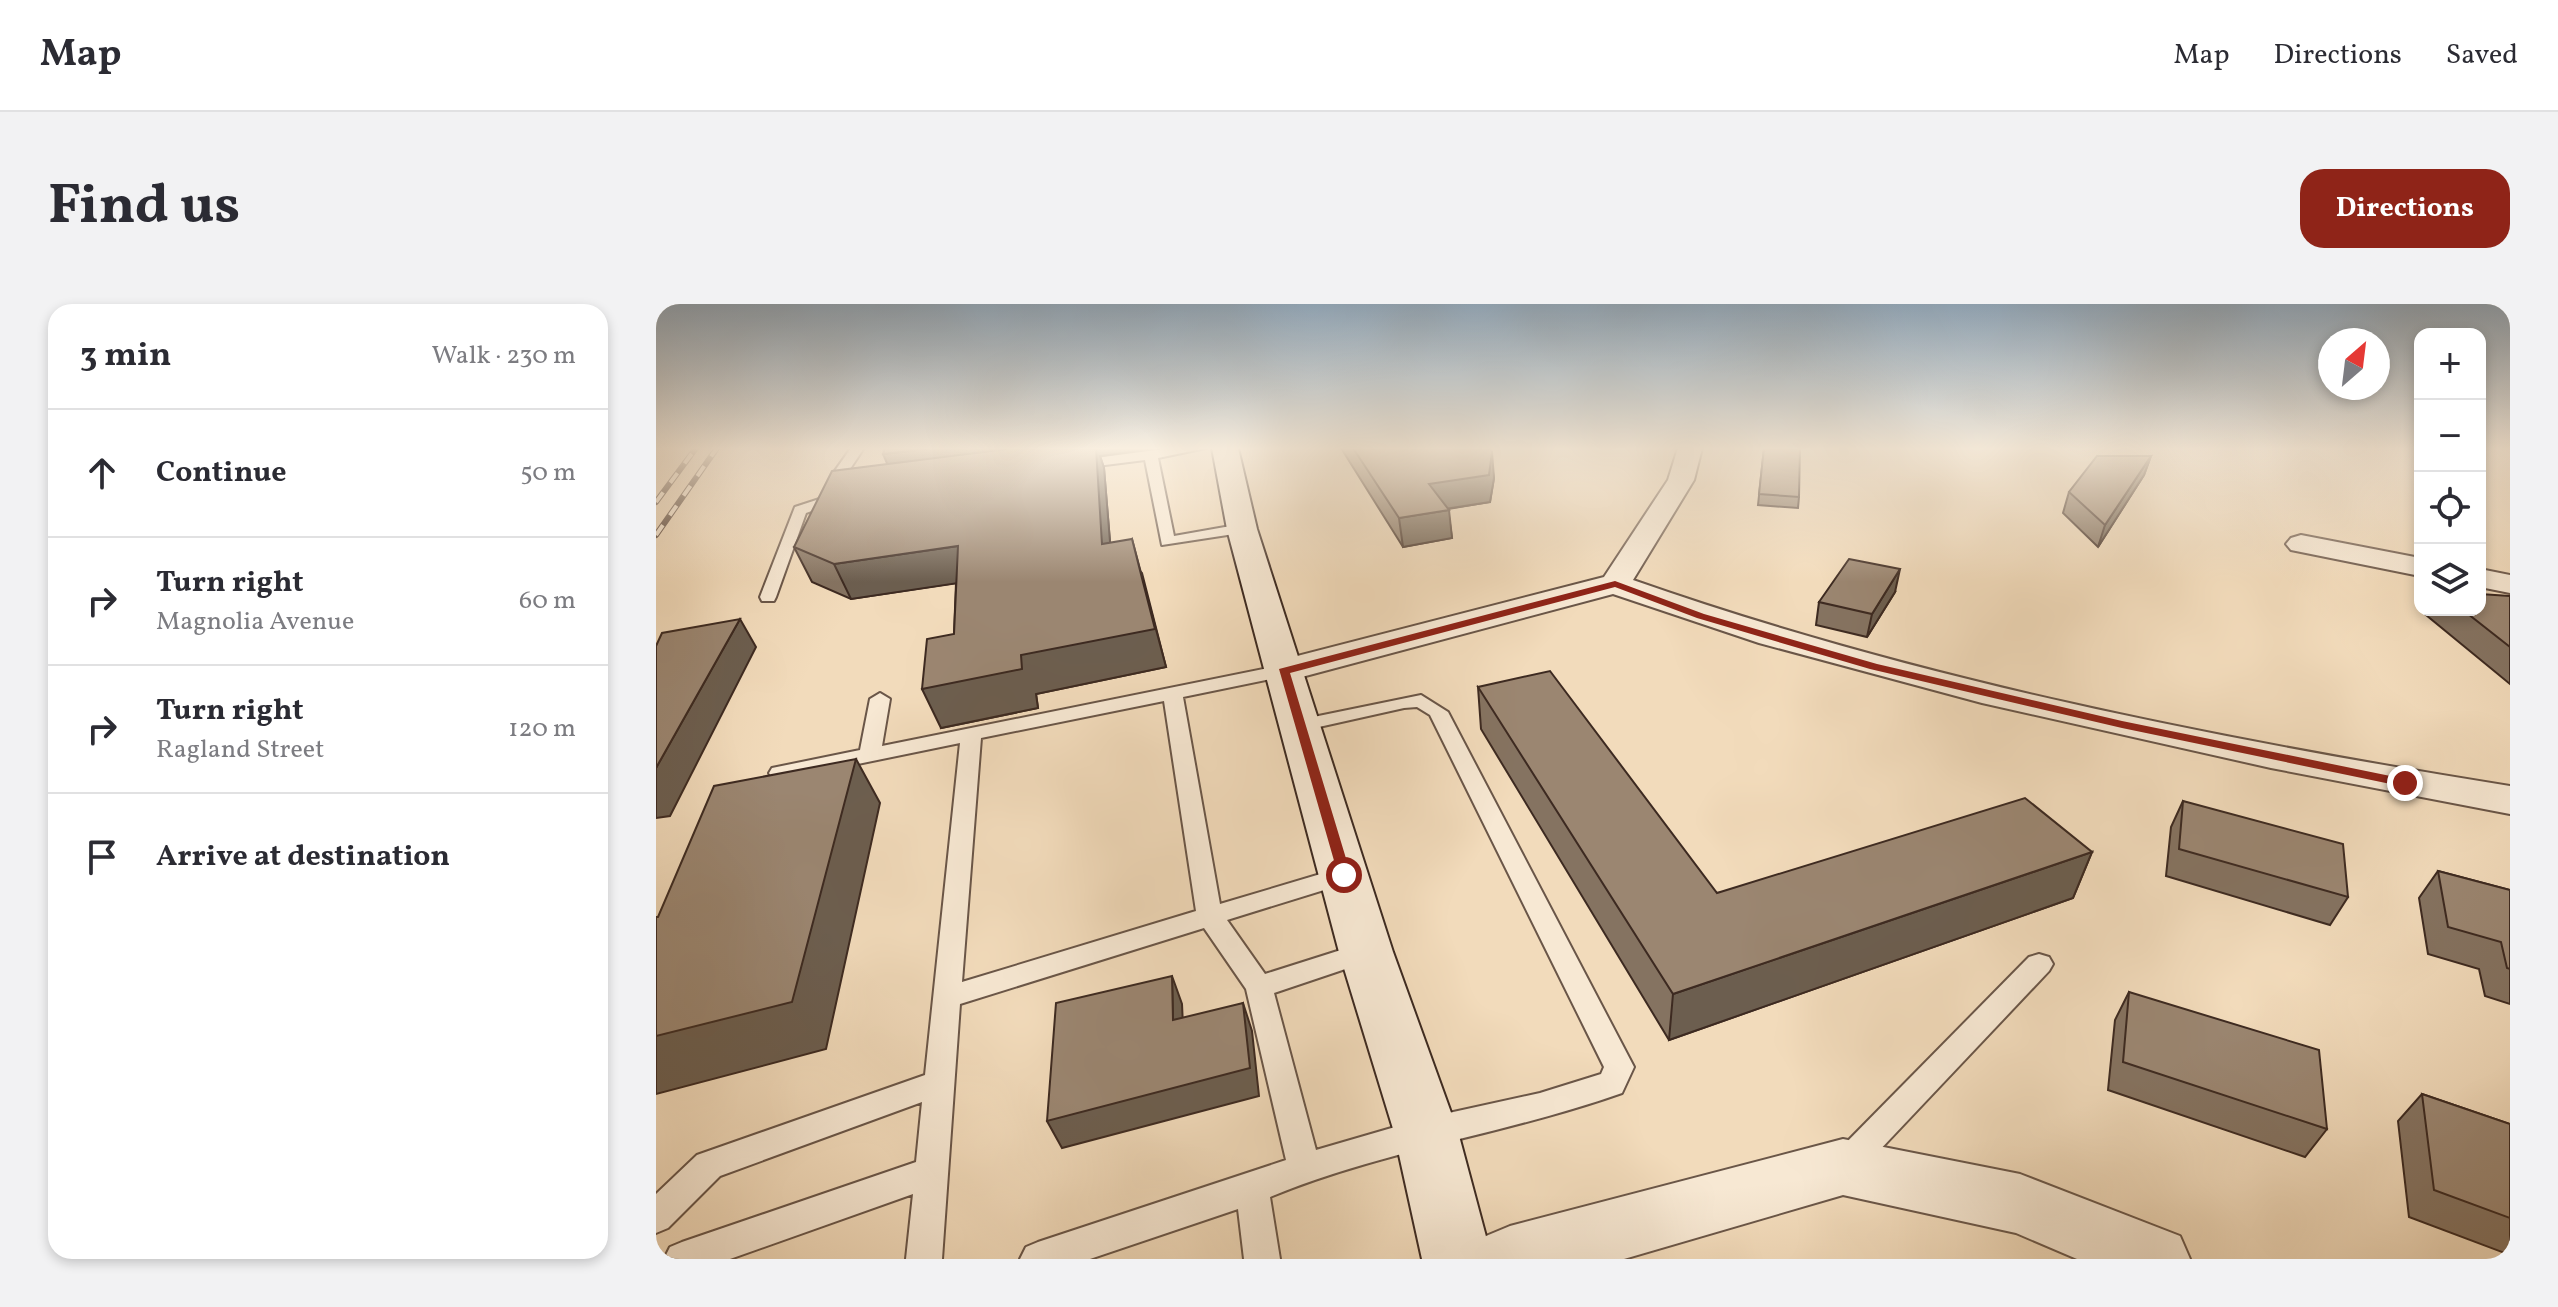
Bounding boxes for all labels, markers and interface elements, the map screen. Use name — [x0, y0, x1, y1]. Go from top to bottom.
text: Map — [40, 29, 121, 82]
text: Map — [2174, 36, 2230, 75]
text: Directions — [2274, 36, 2402, 75]
text: Saved — [2446, 36, 2518, 75]
text: Find us — [48, 169, 240, 247]
button: Directions — [2300, 169, 2510, 248]
north arrow — [2318, 328, 2390, 400]
map controls — [2414, 328, 2486, 616]
button: + — [2414, 328, 2486, 400]
text: 3 min — [80, 333, 171, 380]
text: Walk · 230 m — [432, 338, 576, 374]
button: − — [2414, 400, 2486, 472]
icon: ahead — [80, 451, 124, 495]
text: Continue — [156, 452, 287, 494]
text: 50 m — [520, 455, 576, 491]
button: locate — [2414, 472, 2486, 544]
button: layers — [2414, 544, 2486, 616]
text: Turn right — [156, 562, 304, 604]
icon: right — [80, 579, 124, 623]
text: 60 m — [519, 583, 576, 619]
text: Magnolia Avenue — [156, 604, 354, 640]
text: Turn right — [156, 690, 304, 732]
icon: right — [80, 707, 124, 751]
text: 120 m — [508, 711, 576, 747]
text: Ragland Street — [156, 732, 324, 768]
route end — [2387, 765, 2423, 801]
icon: arrive — [80, 835, 124, 879]
text: Arrive at destination — [156, 836, 450, 878]
route start — [1326, 857, 1362, 893]

